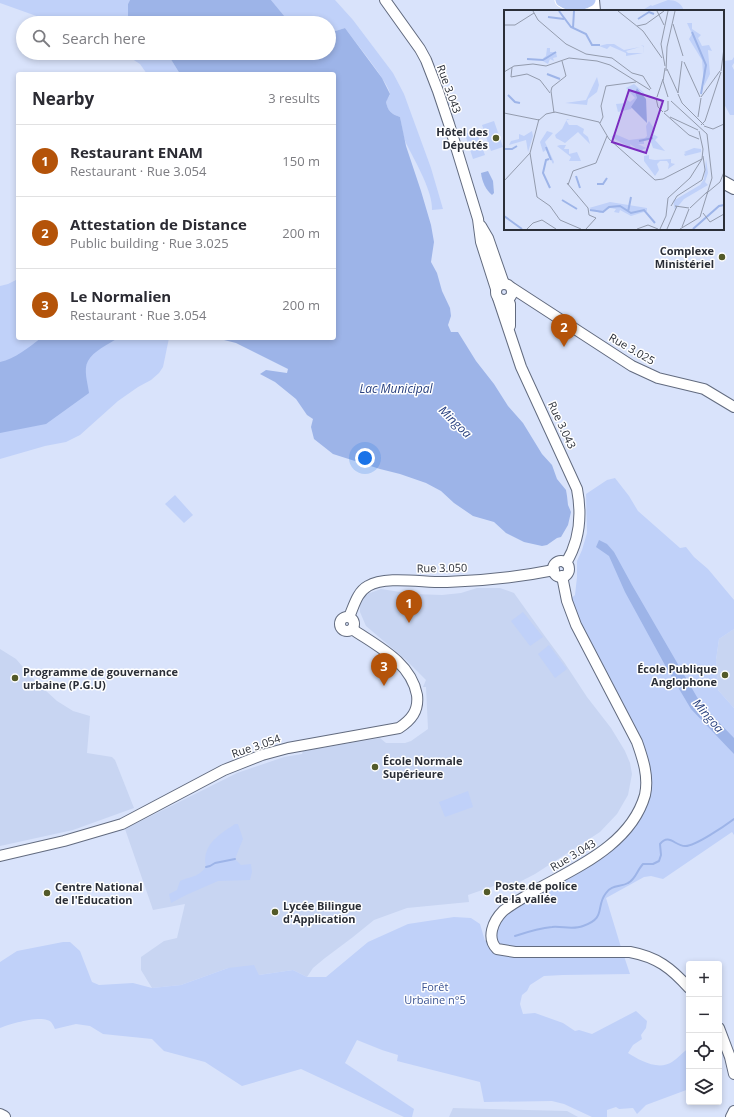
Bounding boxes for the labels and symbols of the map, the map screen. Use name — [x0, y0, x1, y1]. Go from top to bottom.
inset map — [504, 10, 724, 230]
street label: Rue 3.043 — [434, 62, 465, 115]
place label: Hôtel des Députés — [436, 124, 489, 152]
marker: Hôtel des Députés — [491, 133, 501, 143]
place label: Complexe Ministériel — [655, 243, 715, 271]
marker: Complexe Ministériel — [717, 252, 727, 262]
pin: 2 — [551, 314, 577, 347]
street label: Rue 3.025 — [607, 329, 658, 368]
water label: Lac Municipal — [359, 380, 434, 397]
street label: Rue 3.043 — [545, 399, 580, 451]
water label: Mingoa — [435, 402, 476, 442]
your location — [355, 448, 375, 468]
street label: Rue 3.050 — [417, 560, 467, 575]
pin: 1 — [396, 590, 422, 623]
pin: 3 — [371, 653, 397, 686]
place label: École Publique Anglophone — [637, 661, 717, 689]
place label: Programme de gouvernance urbaine (P.G.U) — [23, 664, 179, 692]
marker: École Publique Anglophone — [720, 670, 730, 680]
marker: Programme de gouvernance urbaine (P.G.U) — [10, 673, 20, 683]
water label: Mingoa — [689, 695, 728, 736]
street label: Rue 3.054 — [229, 730, 283, 761]
place label: École Normale Supérieure — [383, 753, 463, 781]
marker: École Normale Supérieure — [370, 762, 380, 772]
street label: Rue 3.043 — [547, 835, 598, 874]
place label: Poste de police de la vallée — [495, 878, 578, 906]
place label: Centre National de l'Education — [55, 879, 143, 907]
marker: Poste de police de la vallée — [482, 887, 492, 897]
marker: Centre National de l'Education — [42, 888, 52, 898]
place label: Lycée Bilingue d'Application — [283, 898, 362, 926]
marker: Lycée Bilingue d'Application — [270, 907, 280, 917]
park label: Forêt Urbaine n°5 — [404, 979, 466, 1007]

